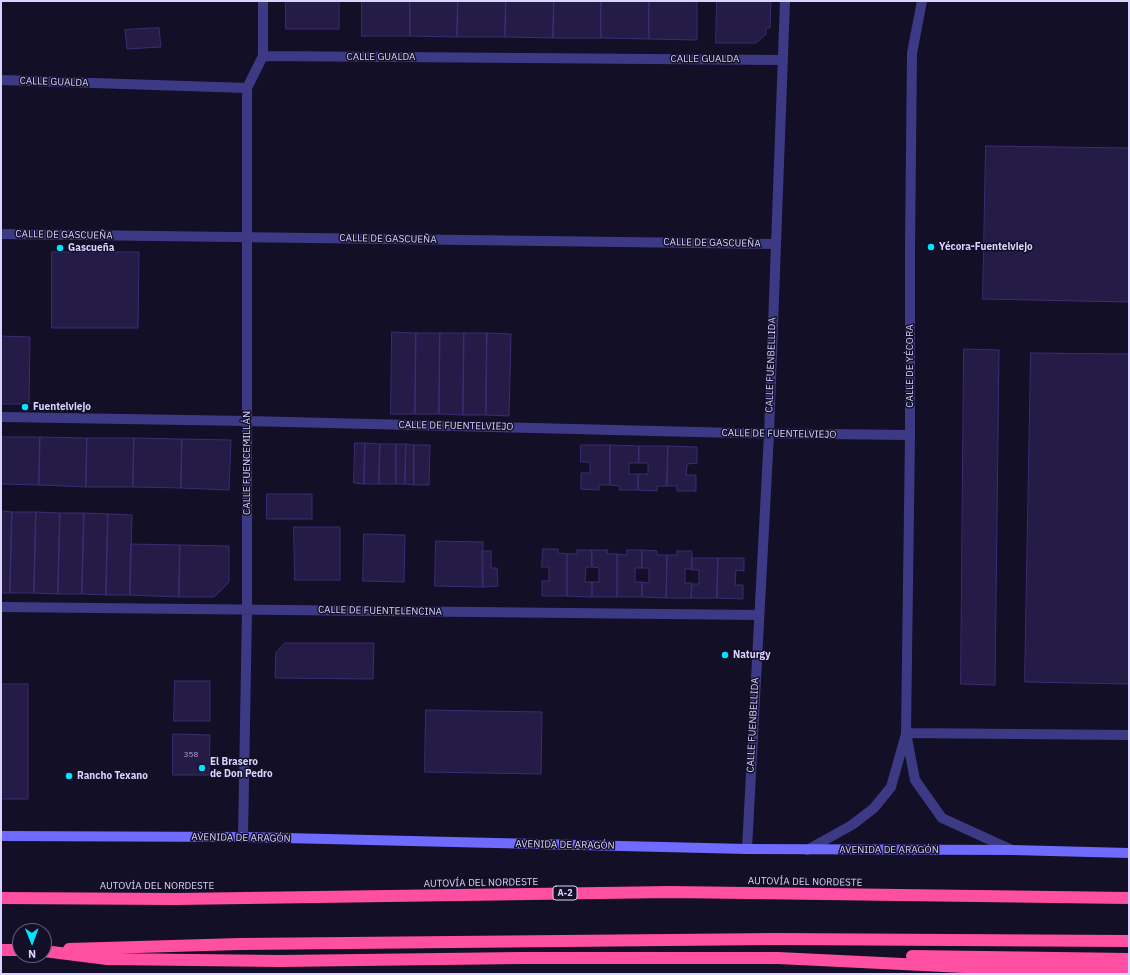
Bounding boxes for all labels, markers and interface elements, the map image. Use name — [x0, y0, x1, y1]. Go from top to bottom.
street label: CALLE GUALDA — [347, 51, 415, 63]
street label: CALLE GUALDA — [671, 53, 739, 65]
street label: CALLE GUALDA — [19, 75, 89, 89]
street label: CALLE DE GASCUEÑA — [15, 228, 113, 242]
street label: CALLE DE GASCUEÑA — [339, 232, 437, 246]
street label: CALLE DE GASCUEÑA — [663, 236, 761, 250]
place label: Yécora-Fuentelviejo — [939, 241, 1033, 253]
place label: Gascueña — [68, 242, 114, 254]
marker: Yécora-Fuentelviejo — [926, 242, 936, 252]
marker: Gascueña — [55, 243, 65, 253]
street label: CALLE FUENBELLIDA — [763, 317, 779, 413]
street label: CALLE DE YÉCORA — [904, 324, 916, 408]
place label: Fuentelviejo — [33, 401, 91, 413]
marker: Fuentelviejo — [20, 402, 30, 412]
street label: CALLE FUENCEMILLÁN — [241, 411, 253, 515]
street label: CALLE DE FUENTELVIEJO — [398, 419, 514, 433]
street label: CALLE DE FUENTELVIEJO — [721, 427, 837, 441]
street label: CALLE DE FUENTELENCINA — [318, 604, 442, 618]
place label: Naturgy — [733, 649, 770, 661]
marker: Naturgy — [720, 650, 730, 660]
street label: CALLE FUENBELLIDA — [745, 677, 761, 773]
house number: 358 — [184, 750, 198, 760]
place label: El Brasero de Don Pedro — [210, 756, 273, 780]
marker: El Brasero de Don Pedro — [197, 763, 207, 773]
place label: Rancho Texano — [77, 770, 148, 782]
marker: Rancho Texano — [64, 771, 74, 781]
street label: AVENIDA DE ARAGÓN — [191, 831, 291, 845]
street label: AVENIDA DE ARAGÓN — [515, 838, 615, 852]
street label: AVENIDA DE ARAGÓN — [839, 844, 939, 856]
street label: AUTOVÍA DEL NORDESTE — [748, 875, 862, 889]
street label: AUTOVÍA DEL NORDESTE — [424, 876, 538, 890]
street label: AUTOVÍA DEL NORDESTE — [100, 880, 214, 892]
road number: A-2 — [553, 886, 577, 900]
north arrow — [12, 923, 52, 963]
text: N — [28, 947, 36, 961]

